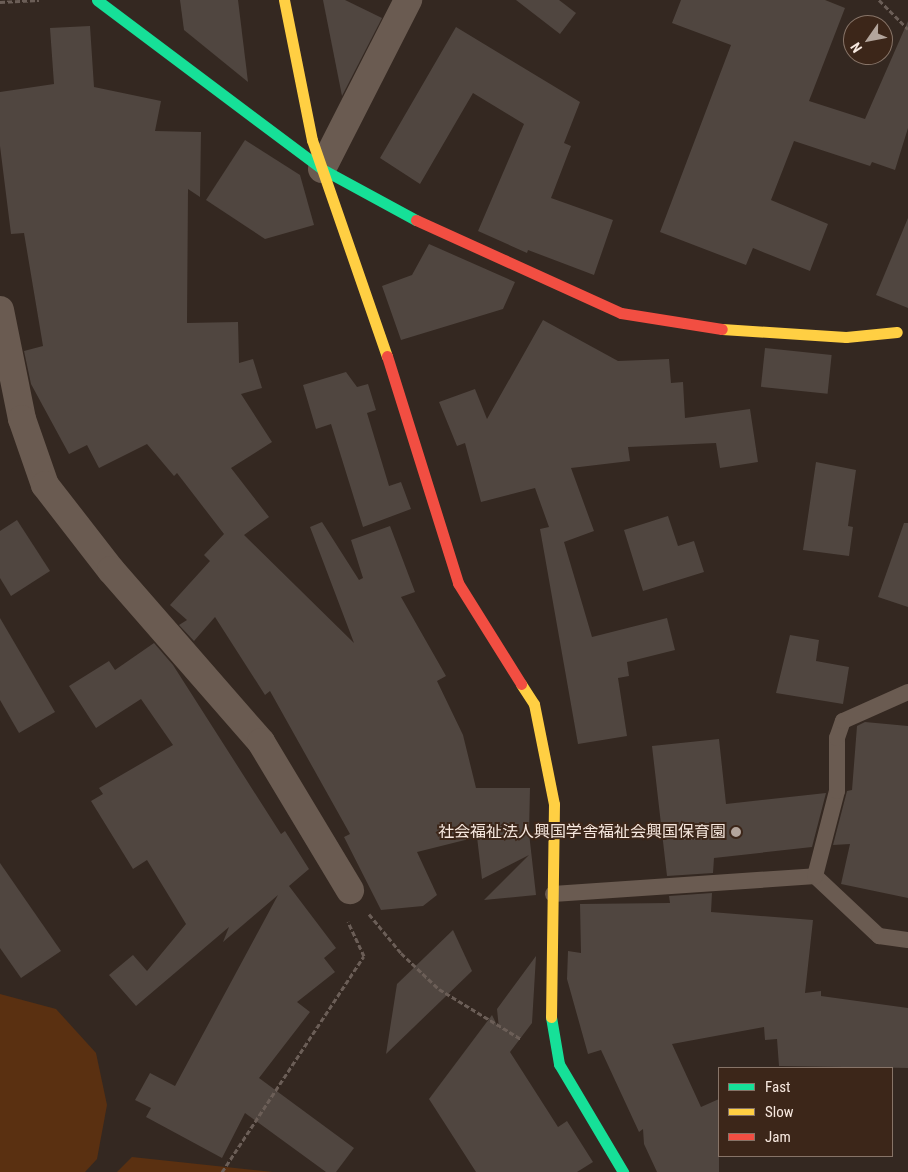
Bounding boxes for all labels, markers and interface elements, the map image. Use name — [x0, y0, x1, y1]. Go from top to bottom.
north arrow — [843, 15, 893, 65]
text: N — [847, 40, 865, 56]
place label: 社会福祉法人興国学舎福祉会興国保育園 — [438, 822, 726, 842]
marker: 社会福祉法人興国学舎福祉会興国保育園 — [730, 826, 742, 838]
legend — [718, 1067, 893, 1157]
text: Fast — [765, 1078, 790, 1096]
text: Slow — [765, 1103, 794, 1121]
text: Jam — [765, 1128, 791, 1146]

